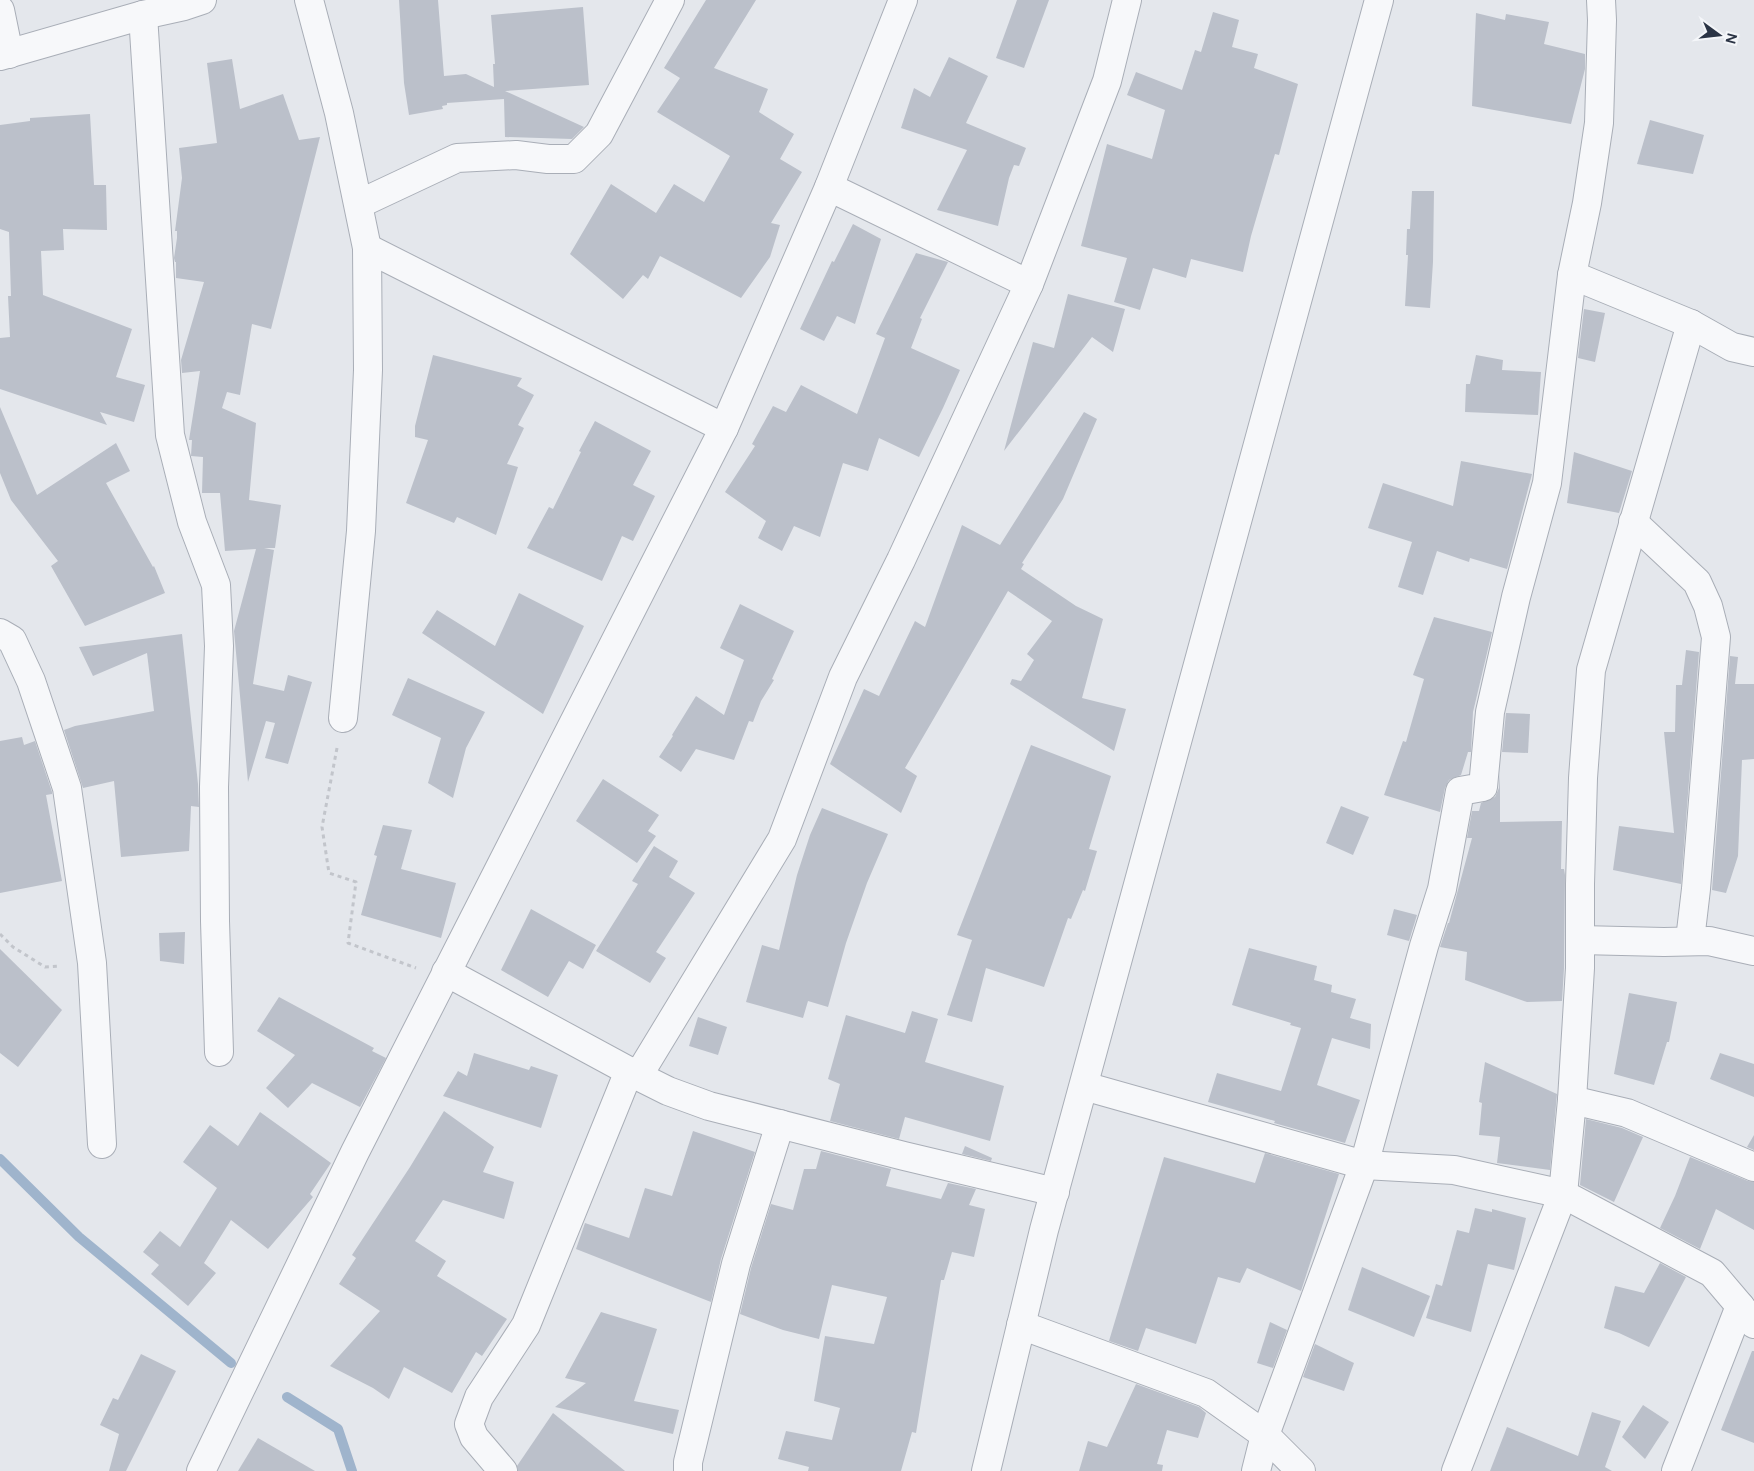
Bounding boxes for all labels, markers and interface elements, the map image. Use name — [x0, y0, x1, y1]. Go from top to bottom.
north arrow — [1694, 10, 1744, 60]
text: N — [1722, 31, 1742, 46]

